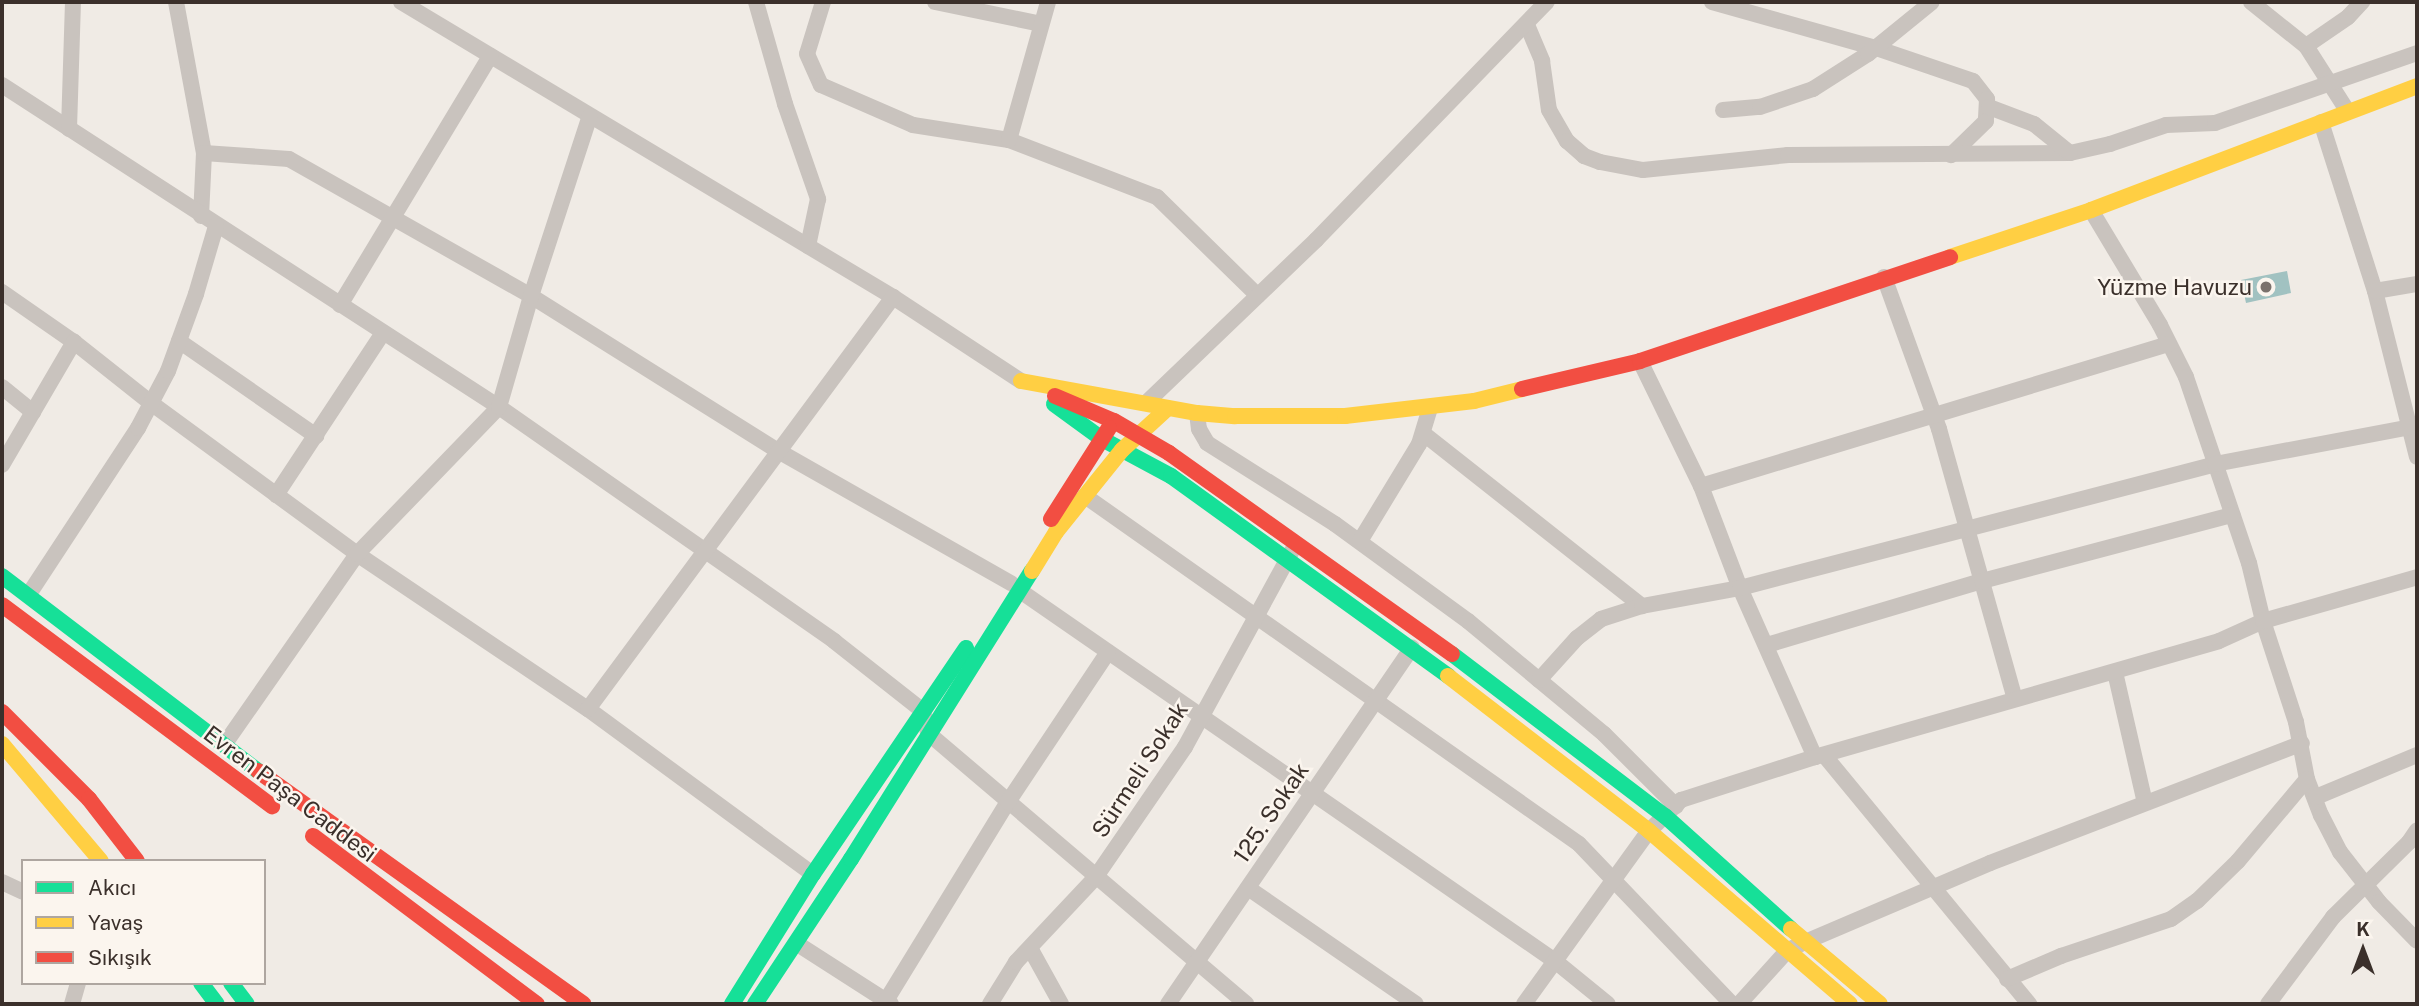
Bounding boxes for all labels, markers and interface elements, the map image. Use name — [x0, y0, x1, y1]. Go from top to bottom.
place label: Yüzme Havuzu — [2097, 273, 2252, 301]
marker: Yüzme Havuzu — [2258, 279, 2274, 295]
street label: Sürmeli Sokak — [1086, 697, 1194, 843]
street label: Evren Paşa Caddesi — [198, 720, 382, 868]
street label: 125. Sokak — [1227, 758, 1315, 868]
legend — [21, 859, 266, 985]
text: Akıcı — [88, 875, 136, 900]
text: Yavaş — [88, 910, 143, 935]
north arrow — [2328, 915, 2398, 985]
text: K — [2356, 918, 2370, 940]
text: Sıkışık — [88, 945, 152, 970]

